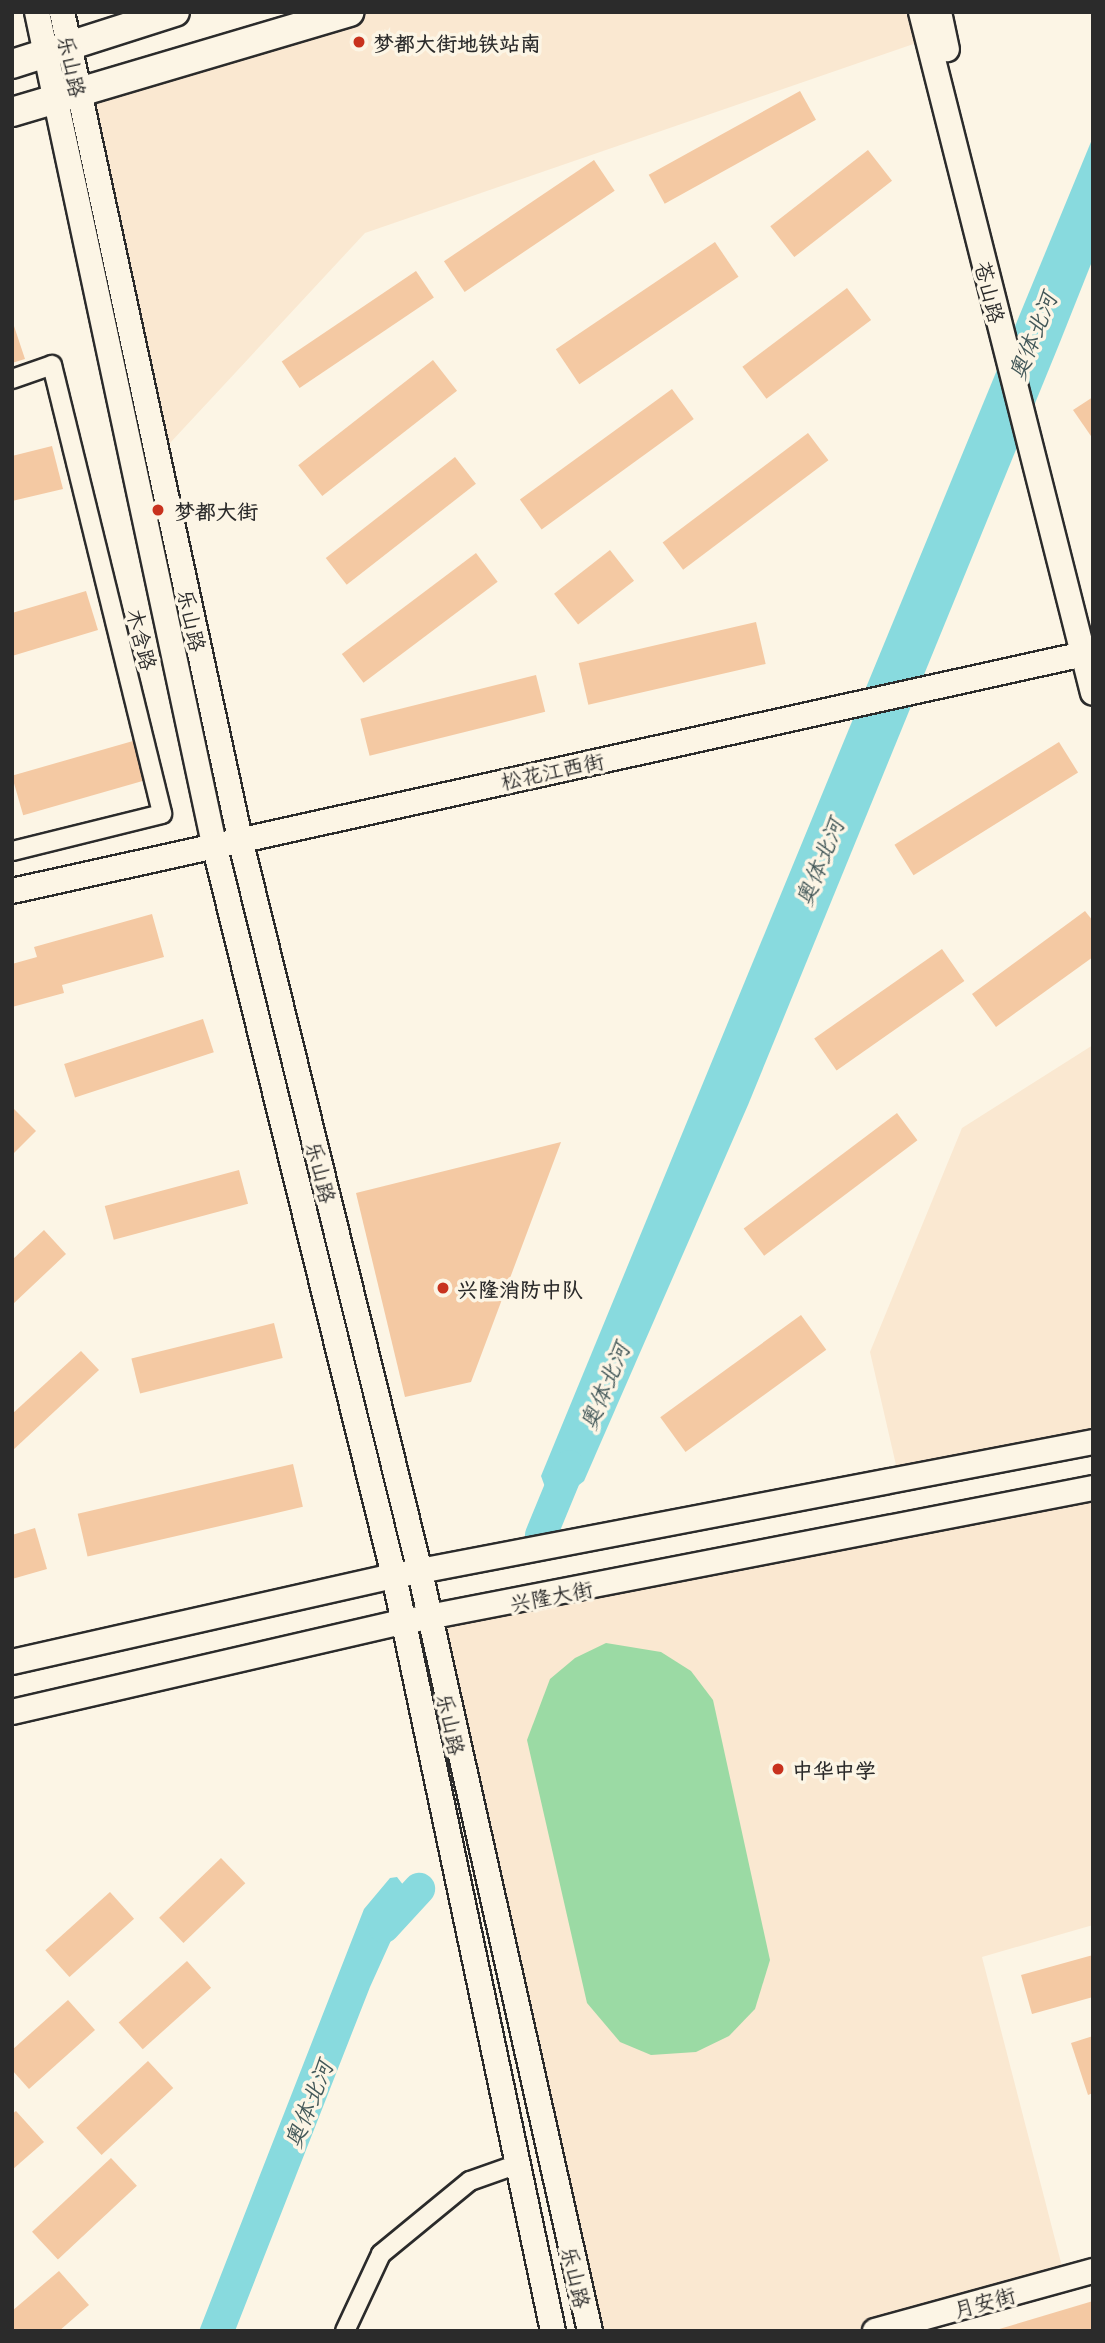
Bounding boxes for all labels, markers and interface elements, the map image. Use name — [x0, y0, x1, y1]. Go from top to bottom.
place label: 梦都大街地铁站南 — [373, 29, 541, 55]
street label: 乐山路 — [54, 33, 92, 99]
marker: 梦都大街地铁站南 — [351, 34, 367, 50]
street label: 苍山路 — [971, 258, 1011, 326]
water label: 奥体北河 — [1002, 288, 1062, 384]
place label: 梦都大街 — [174, 497, 258, 523]
marker: 梦都大街 — [148, 500, 168, 520]
street label: 乐山路 — [174, 587, 212, 653]
street label: 木含路 — [123, 605, 163, 673]
street label: 松花江西街 — [498, 747, 606, 793]
water label: 奥体北河 — [789, 814, 849, 910]
street label: 乐山路 — [302, 1138, 342, 1206]
place label: 兴隆消防中队 — [457, 1275, 583, 1301]
marker: 兴隆消防中队 — [435, 1280, 451, 1296]
water label: 奥体北河 — [573, 1338, 635, 1434]
street label: 兴隆大街 — [507, 1575, 595, 1615]
street label: 乐山路 — [433, 1691, 471, 1757]
place label: 中华中学 — [792, 1756, 876, 1782]
marker: 中华中学 — [770, 1761, 786, 1777]
water label: 奥体北河 — [278, 2056, 338, 2152]
street label: 乐山路 — [558, 2243, 596, 2311]
street label: 月安街 — [950, 2281, 1018, 2321]

